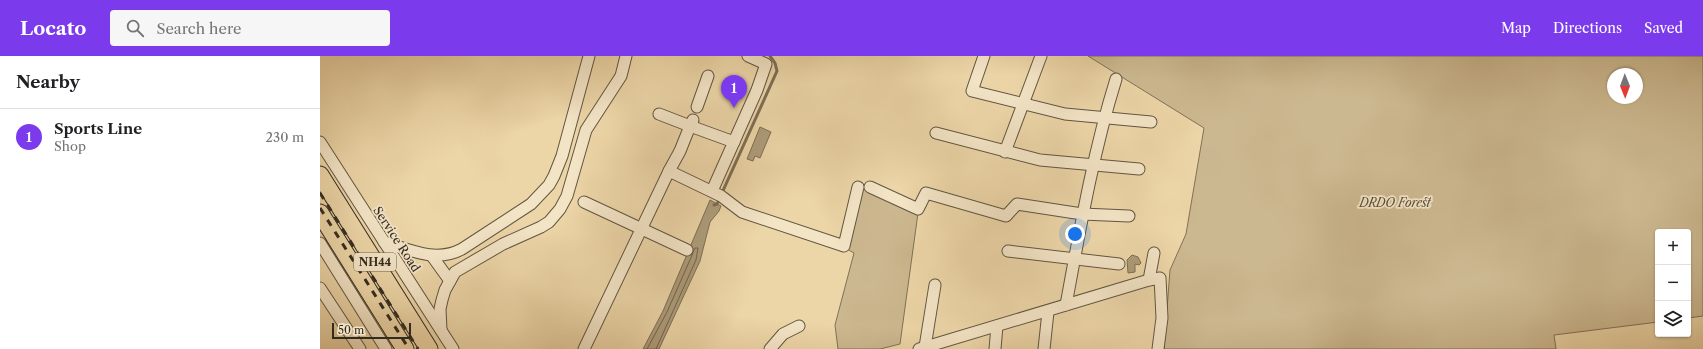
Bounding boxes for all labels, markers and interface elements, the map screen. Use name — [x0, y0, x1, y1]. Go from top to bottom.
search box — [110, 10, 390, 46]
text: Locato — [20, 17, 86, 40]
icon: search — [124, 17, 146, 39]
text: Search here — [156, 19, 241, 38]
text: Map — [1501, 19, 1531, 37]
text: Directions — [1553, 19, 1622, 37]
text: Saved — [1644, 19, 1683, 37]
north arrow — [1607, 68, 1643, 104]
text: Nearby — [16, 72, 80, 92]
pin: 1 — [721, 75, 747, 108]
text: Sports Line — [54, 119, 142, 138]
text: 1 — [26, 129, 32, 145]
text: 230 m — [266, 129, 304, 145]
text: Shop — [54, 138, 86, 154]
park label: DRDO Forest — [1358, 195, 1432, 210]
street label: Service Road — [370, 203, 424, 275]
your location — [1065, 224, 1085, 244]
map controls — [1655, 229, 1691, 337]
button: + — [1655, 229, 1691, 265]
road number: NH44 — [354, 253, 396, 271]
button: − — [1655, 265, 1691, 301]
button: layers — [1655, 301, 1691, 337]
scale bar — [332, 321, 411, 340]
text: 50 m — [338, 323, 364, 337]

